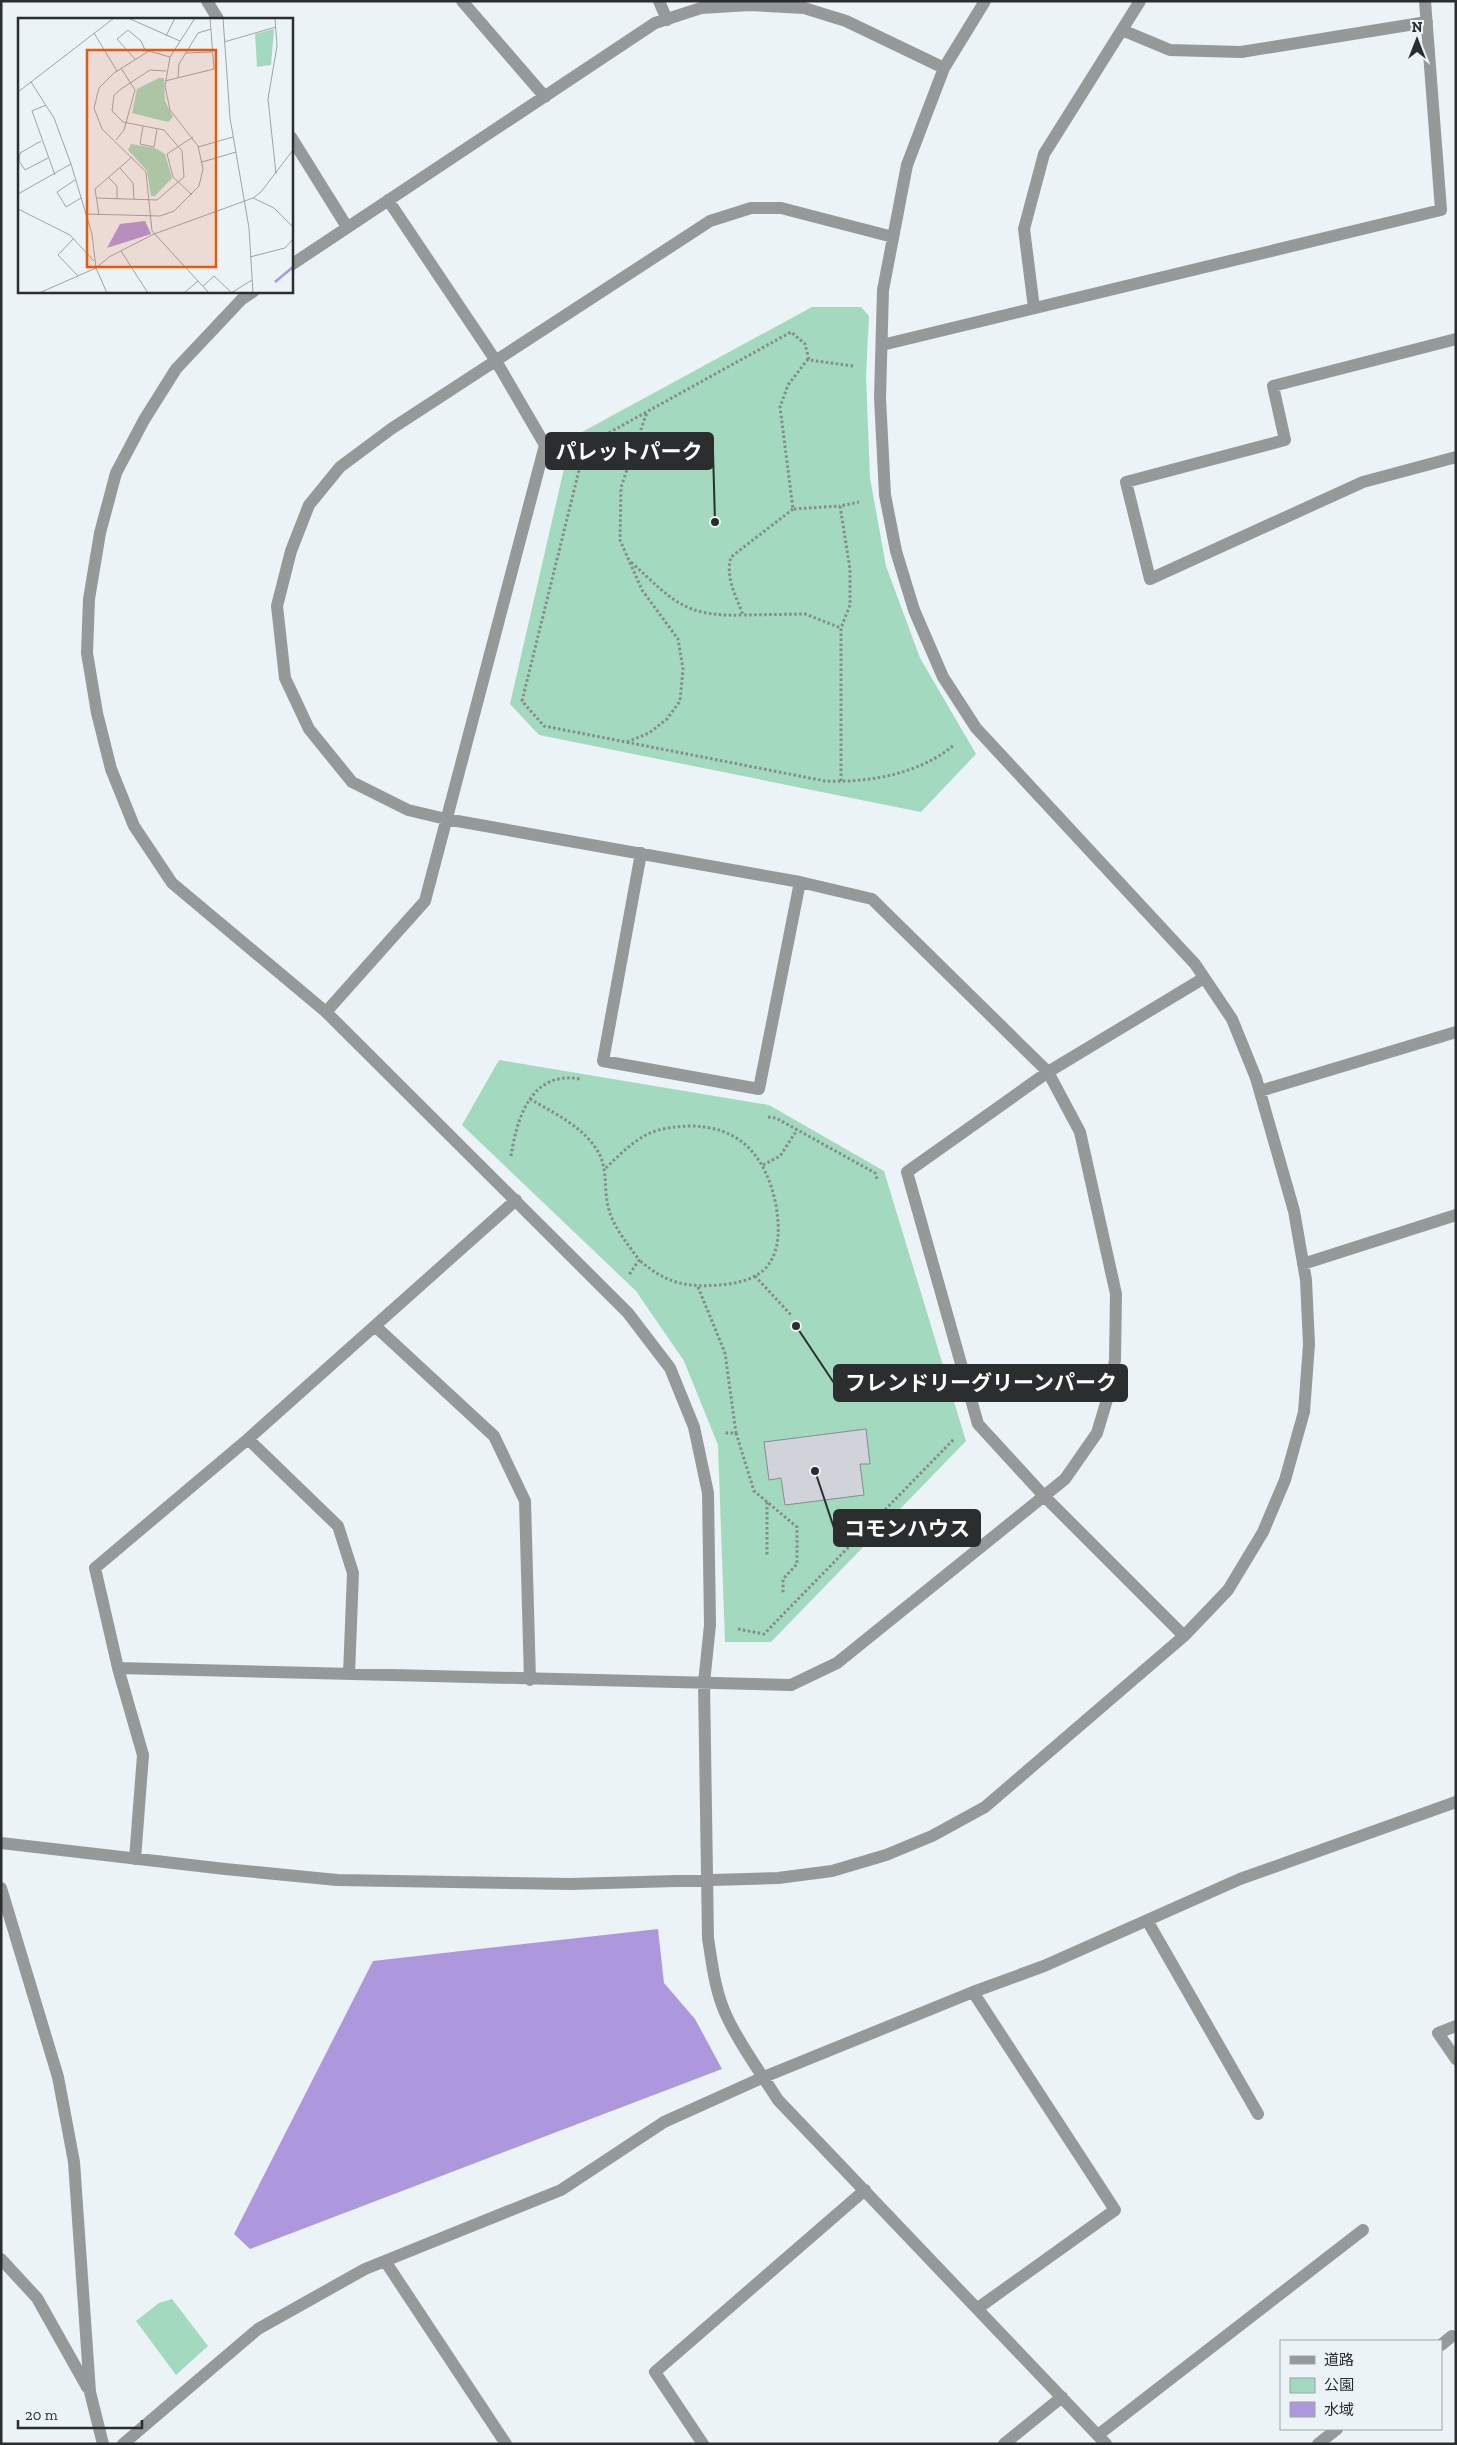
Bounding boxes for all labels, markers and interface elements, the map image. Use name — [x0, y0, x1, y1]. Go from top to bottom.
north arrow — [1392, 15, 1442, 65]
inset map — [18, 18, 292, 292]
text: N — [1412, 19, 1423, 36]
callout: パレットパーク — [546, 433, 713, 469]
text: パレットパーク — [556, 439, 703, 464]
callout: フレンドリーグリーンパーク — [834, 1365, 1127, 1401]
text: フレンドリーグリーンパーク — [845, 1370, 1117, 1395]
callout: コモンハウス — [834, 1510, 980, 1546]
text: コモンハウス — [844, 1516, 970, 1541]
legend — [1280, 2340, 1442, 2430]
text: 道路 — [1324, 2351, 1354, 2369]
text: 公園 — [1324, 2376, 1354, 2394]
scale bar — [18, 2398, 141, 2430]
text: 水域 — [1324, 2401, 1354, 2419]
text: 20 m — [25, 2406, 58, 2424]

